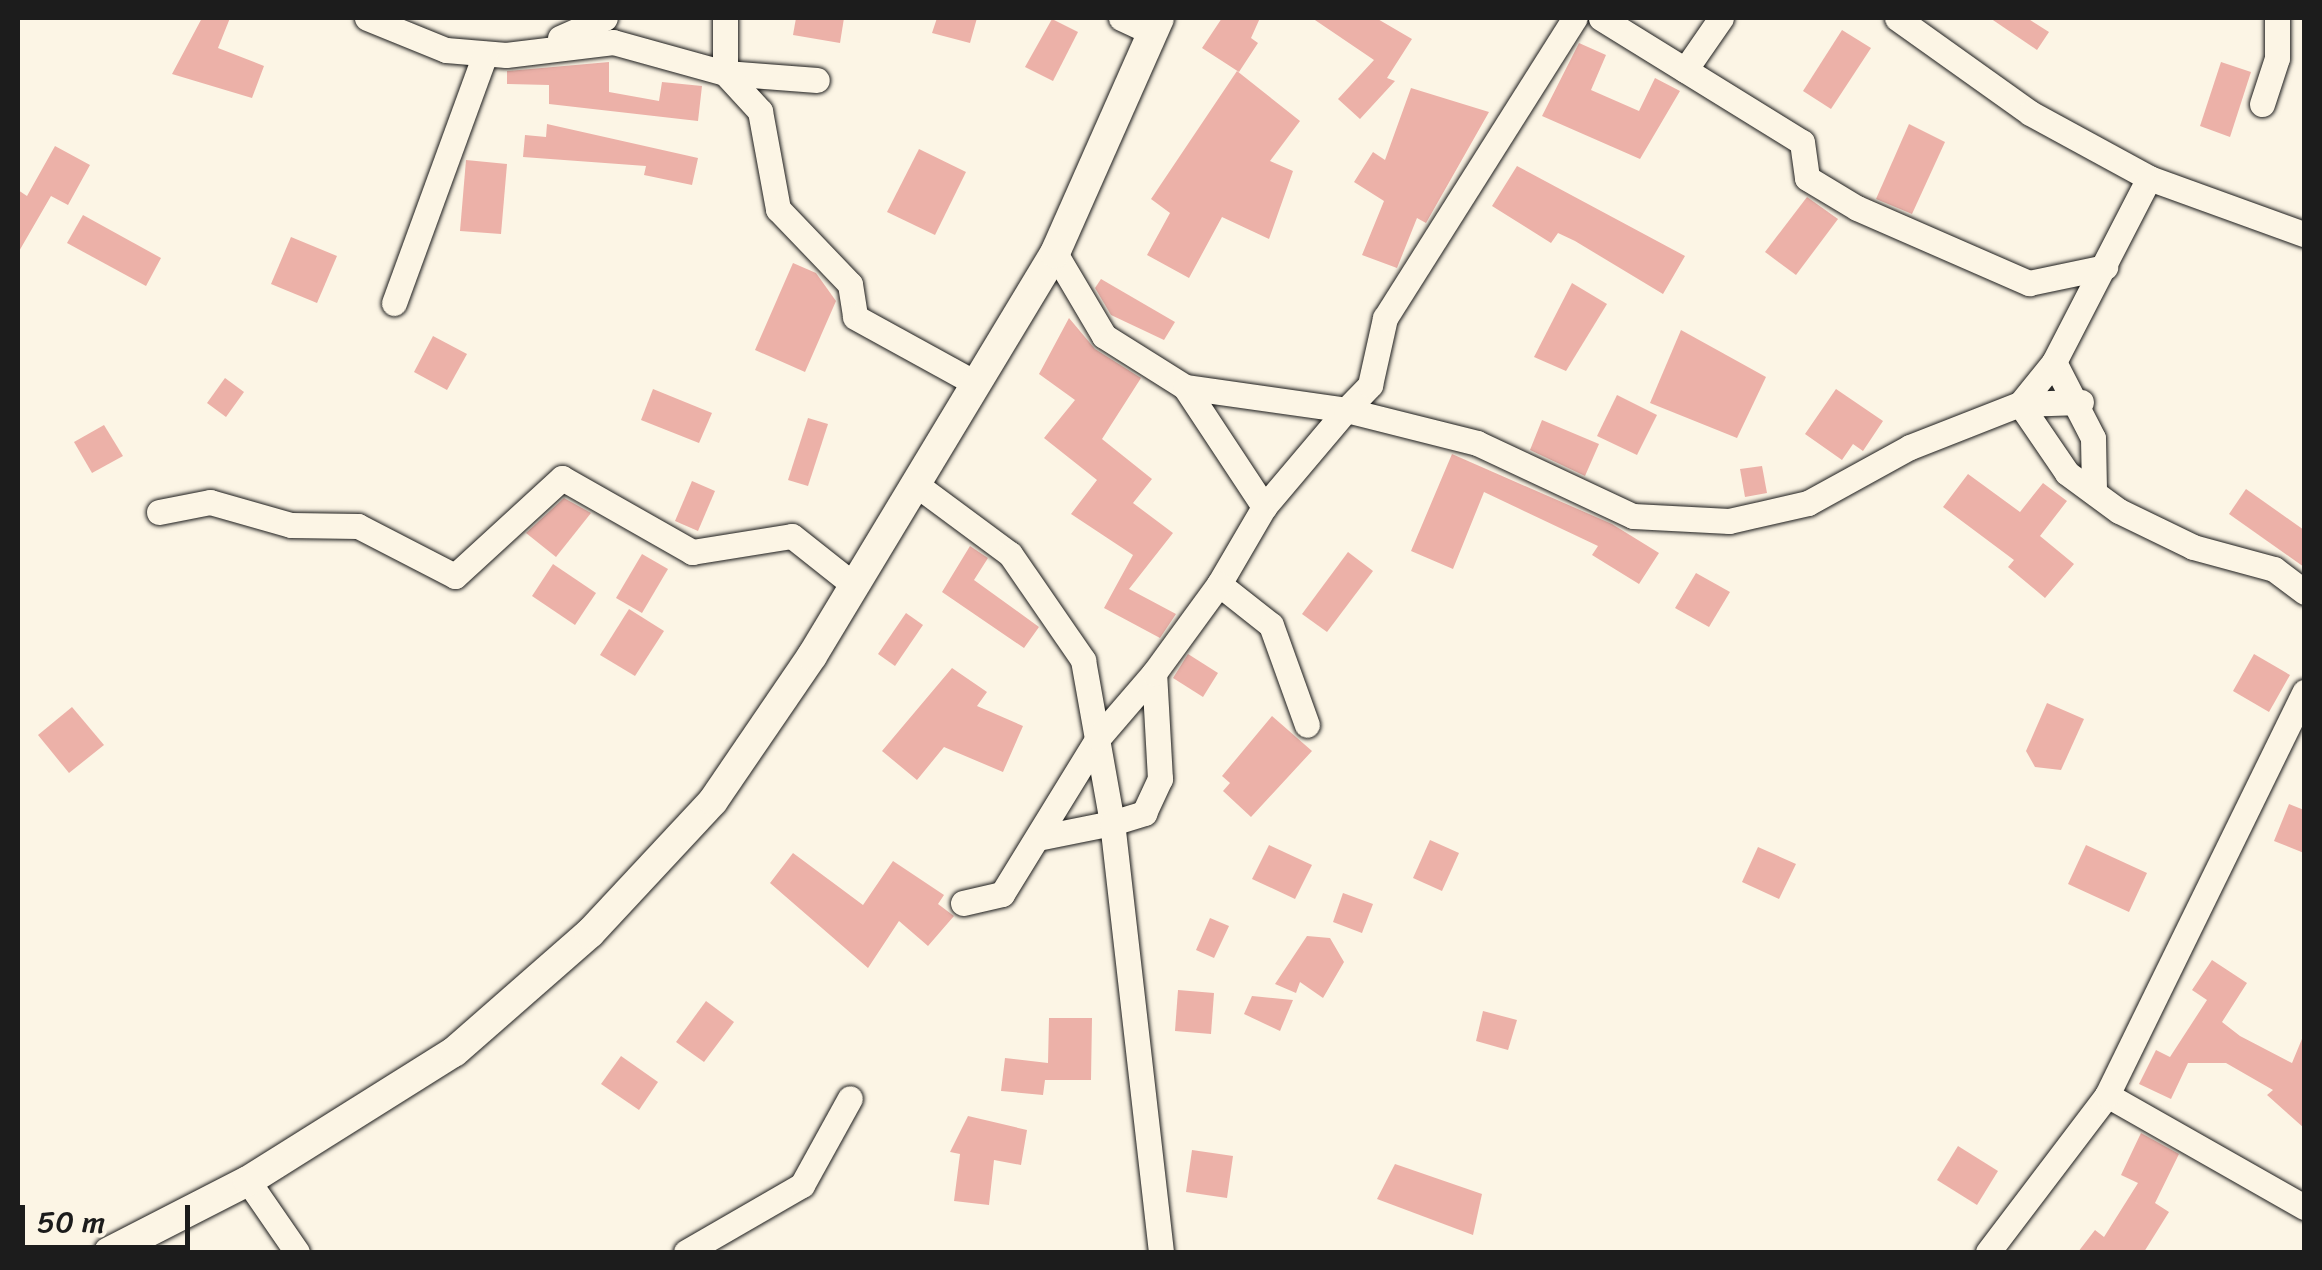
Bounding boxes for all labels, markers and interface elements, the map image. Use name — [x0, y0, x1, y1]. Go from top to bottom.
scale bar — [25, 1185, 195, 1247]
text: 50 m — [37, 1195, 105, 1249]

